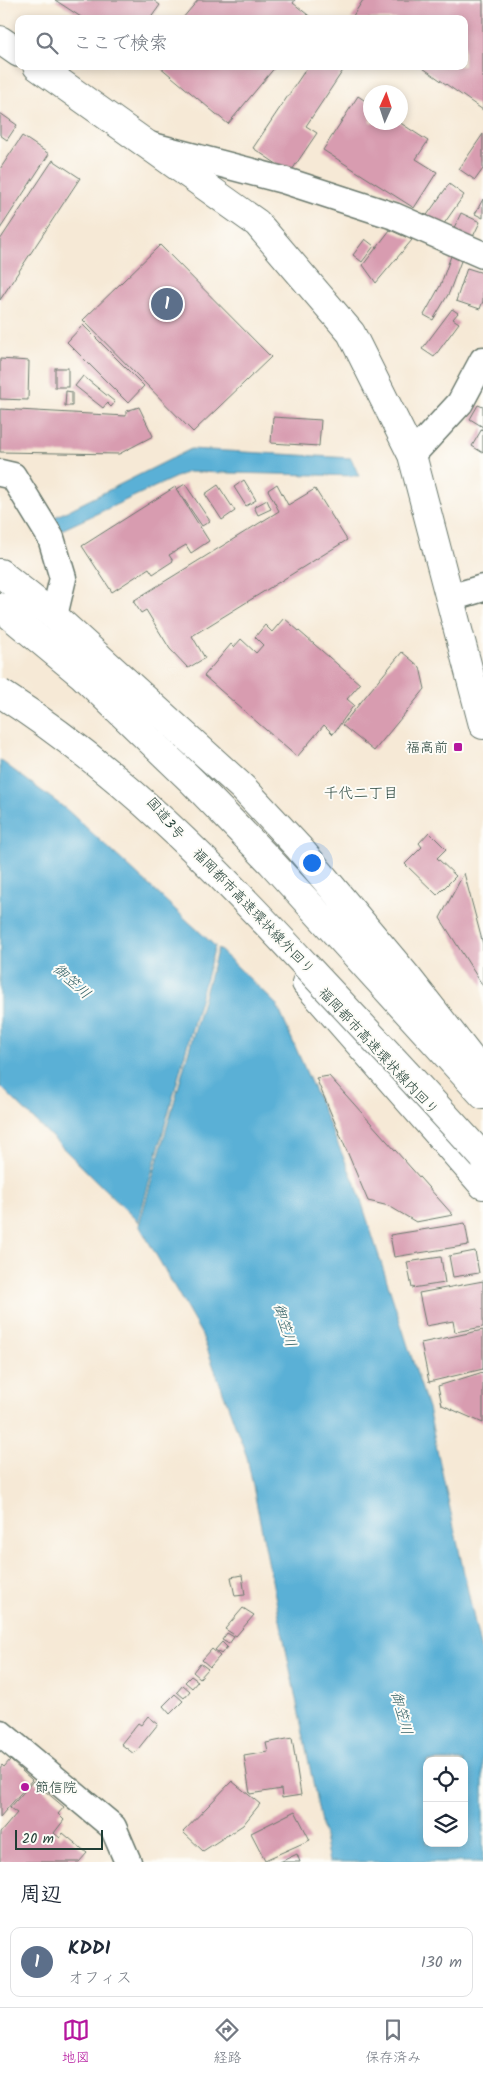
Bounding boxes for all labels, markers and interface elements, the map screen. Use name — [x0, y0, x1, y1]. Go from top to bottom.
search box — [15, 15, 468, 70]
icon: search — [33, 29, 61, 57]
text: ここで検索 — [73, 29, 168, 59]
north arrow — [363, 85, 408, 130]
pin: 1 — [151, 285, 183, 323]
place label: 福高前 — [406, 737, 448, 759]
marker: 福高前 — [452, 741, 464, 753]
district label: 千代二丁目 — [323, 782, 399, 806]
street label: 国道3号 — [141, 792, 190, 845]
street label: 福岡都市高速環状線外回り — [187, 844, 320, 980]
your location — [299, 850, 325, 876]
water label: 御笠川 — [47, 958, 96, 1006]
street label: 福岡都市高速環状線内回り — [313, 983, 444, 1121]
water label: 御笠川 — [266, 1300, 302, 1350]
water label: 御笠川 — [384, 1688, 418, 1738]
map controls — [423, 1757, 468, 1847]
button: locate — [423, 1757, 468, 1802]
place label: 節信院 — [35, 1777, 77, 1799]
marker: 節信院 — [19, 1781, 31, 1793]
button: layers — [423, 1802, 468, 1847]
scale bar — [15, 1827, 102, 1850]
text: 20 m — [22, 1828, 54, 1850]
text: 周辺 — [20, 1879, 62, 1912]
text: KDDI — [68, 1934, 111, 1964]
text: 1 — [35, 1950, 39, 1975]
text: 130 m — [421, 1950, 462, 1975]
text: オフィス — [68, 1966, 132, 1991]
tab: 地図 — [62, 2016, 90, 2069]
tab: 経路 — [213, 2016, 241, 2069]
tab: 保存済み — [365, 2016, 421, 2069]

